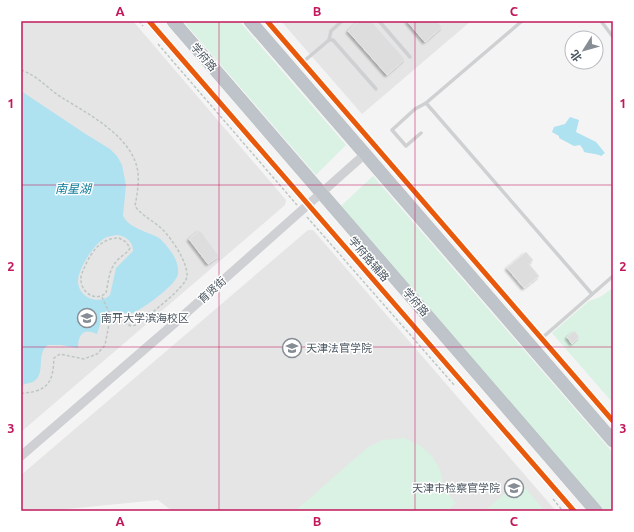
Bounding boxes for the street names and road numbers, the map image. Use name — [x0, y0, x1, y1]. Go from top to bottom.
street label: 学府路 — [189, 41, 219, 73]
street label: 学府路辅路 — [346, 234, 392, 284]
street label: 育贤街 — [196, 275, 228, 305]
street label: 学府路 — [401, 286, 431, 318]

